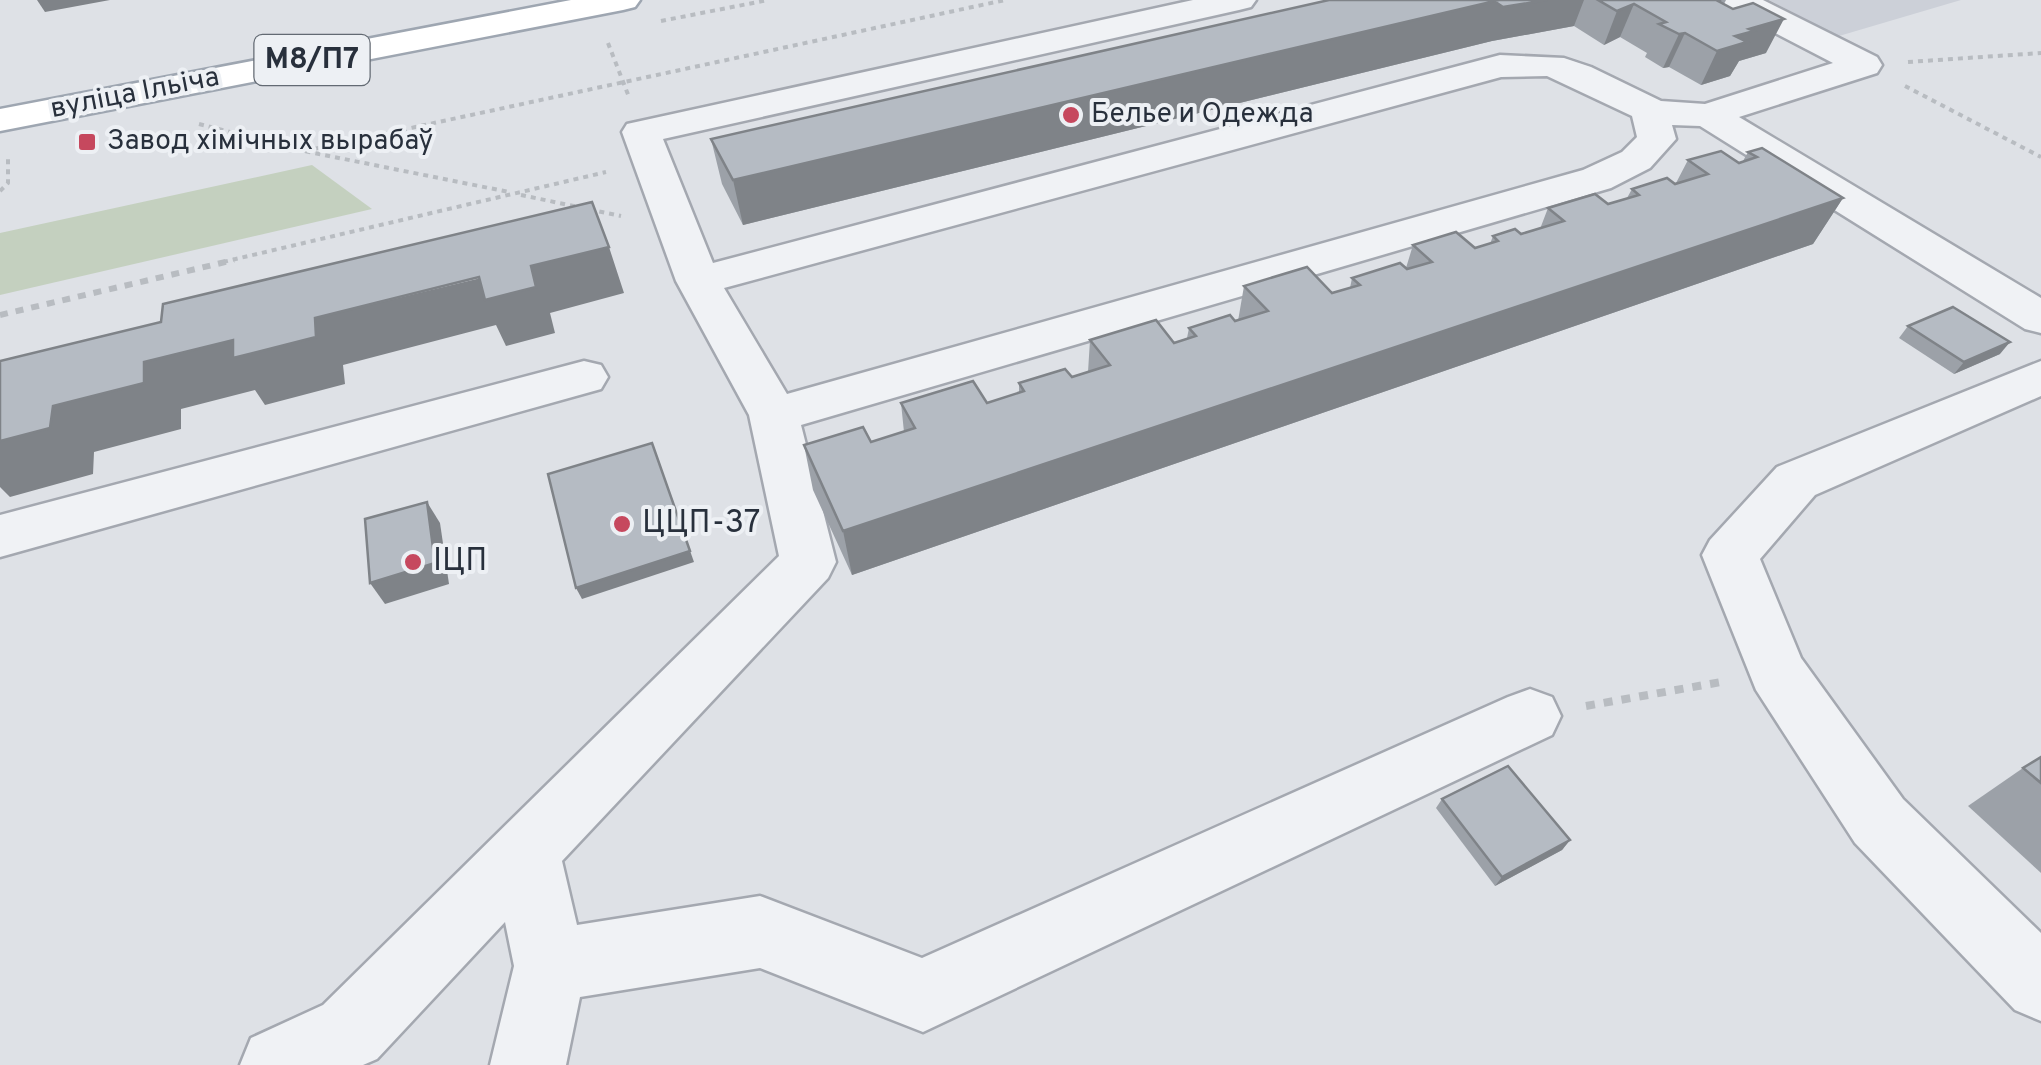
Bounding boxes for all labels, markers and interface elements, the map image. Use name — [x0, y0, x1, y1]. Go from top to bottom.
road number: М8/П7 — [254, 35, 370, 85]
street label: вуліца Ільіча — [48, 60, 222, 128]
place label: Белье и Одежда — [1091, 97, 1313, 133]
marker: Белье и Одежда — [1060, 104, 1082, 126]
place label: Завод хімічных вырабаў — [107, 124, 433, 160]
marker: Завод хімічных вырабаў — [76, 131, 98, 153]
place label: ЦЦП-37 — [642, 504, 761, 544]
marker: ЦЦП-37 — [611, 513, 633, 535]
place label: ІЦП — [433, 542, 487, 582]
marker: ІЦП — [402, 551, 424, 573]

